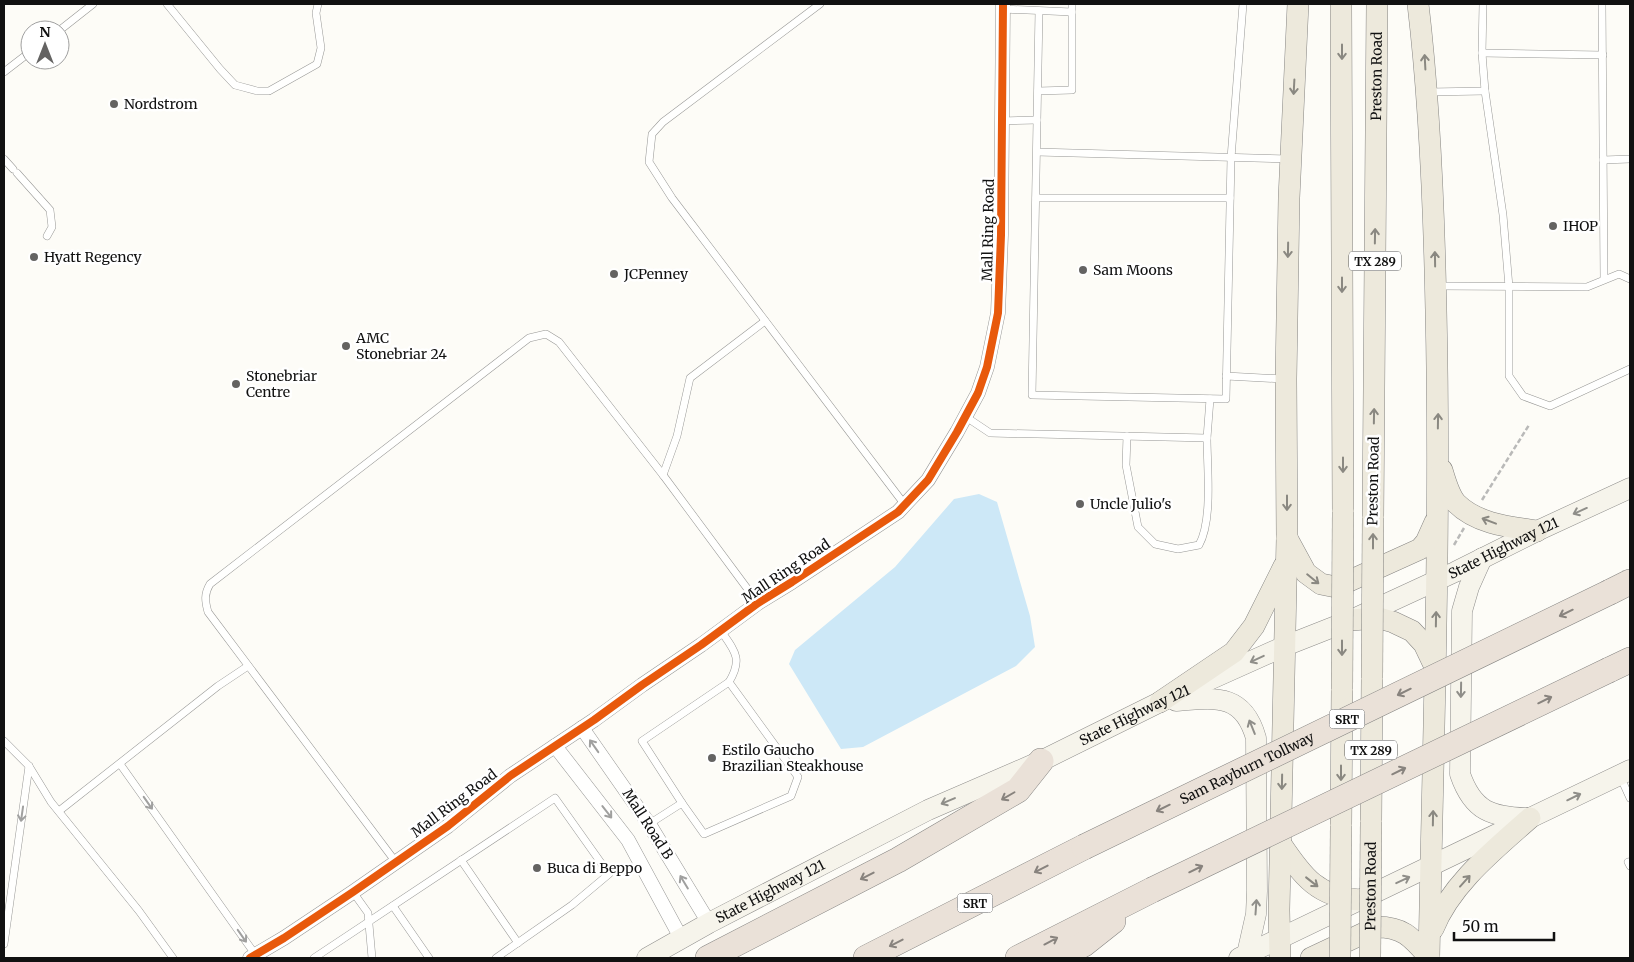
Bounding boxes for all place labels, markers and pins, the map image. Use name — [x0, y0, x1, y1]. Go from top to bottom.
place label: Nordstrom — [124, 95, 198, 113]
marker: Nordstrom — [108, 98, 120, 110]
place label: IHOP — [1563, 217, 1598, 235]
marker: IHOP — [1547, 220, 1559, 232]
place label: Hyatt Regency — [44, 248, 143, 266]
marker: Hyatt Regency — [28, 251, 40, 263]
place label: Sam Moons — [1093, 261, 1173, 279]
marker: Sam Moons — [1077, 264, 1089, 276]
place label: JCPenney — [623, 265, 689, 283]
marker: JCPenney — [608, 268, 620, 280]
place label: AMC Stonebriar 24 — [355, 329, 447, 363]
marker: AMC Stonebriar 24 — [340, 340, 352, 352]
place label: Stonebriar Centre — [246, 367, 317, 401]
marker: Stonebriar Centre — [230, 378, 242, 390]
place label: Uncle Julio's — [1090, 495, 1171, 513]
marker: Uncle Julio's — [1074, 498, 1086, 510]
place label: Estilo Gaucho Brazilian Steakhouse — [722, 741, 863, 775]
marker: Estilo Gaucho Brazilian Steakhouse — [706, 752, 718, 764]
place label: Buca di Beppo — [547, 859, 642, 877]
marker: Buca di Beppo — [531, 862, 543, 874]

